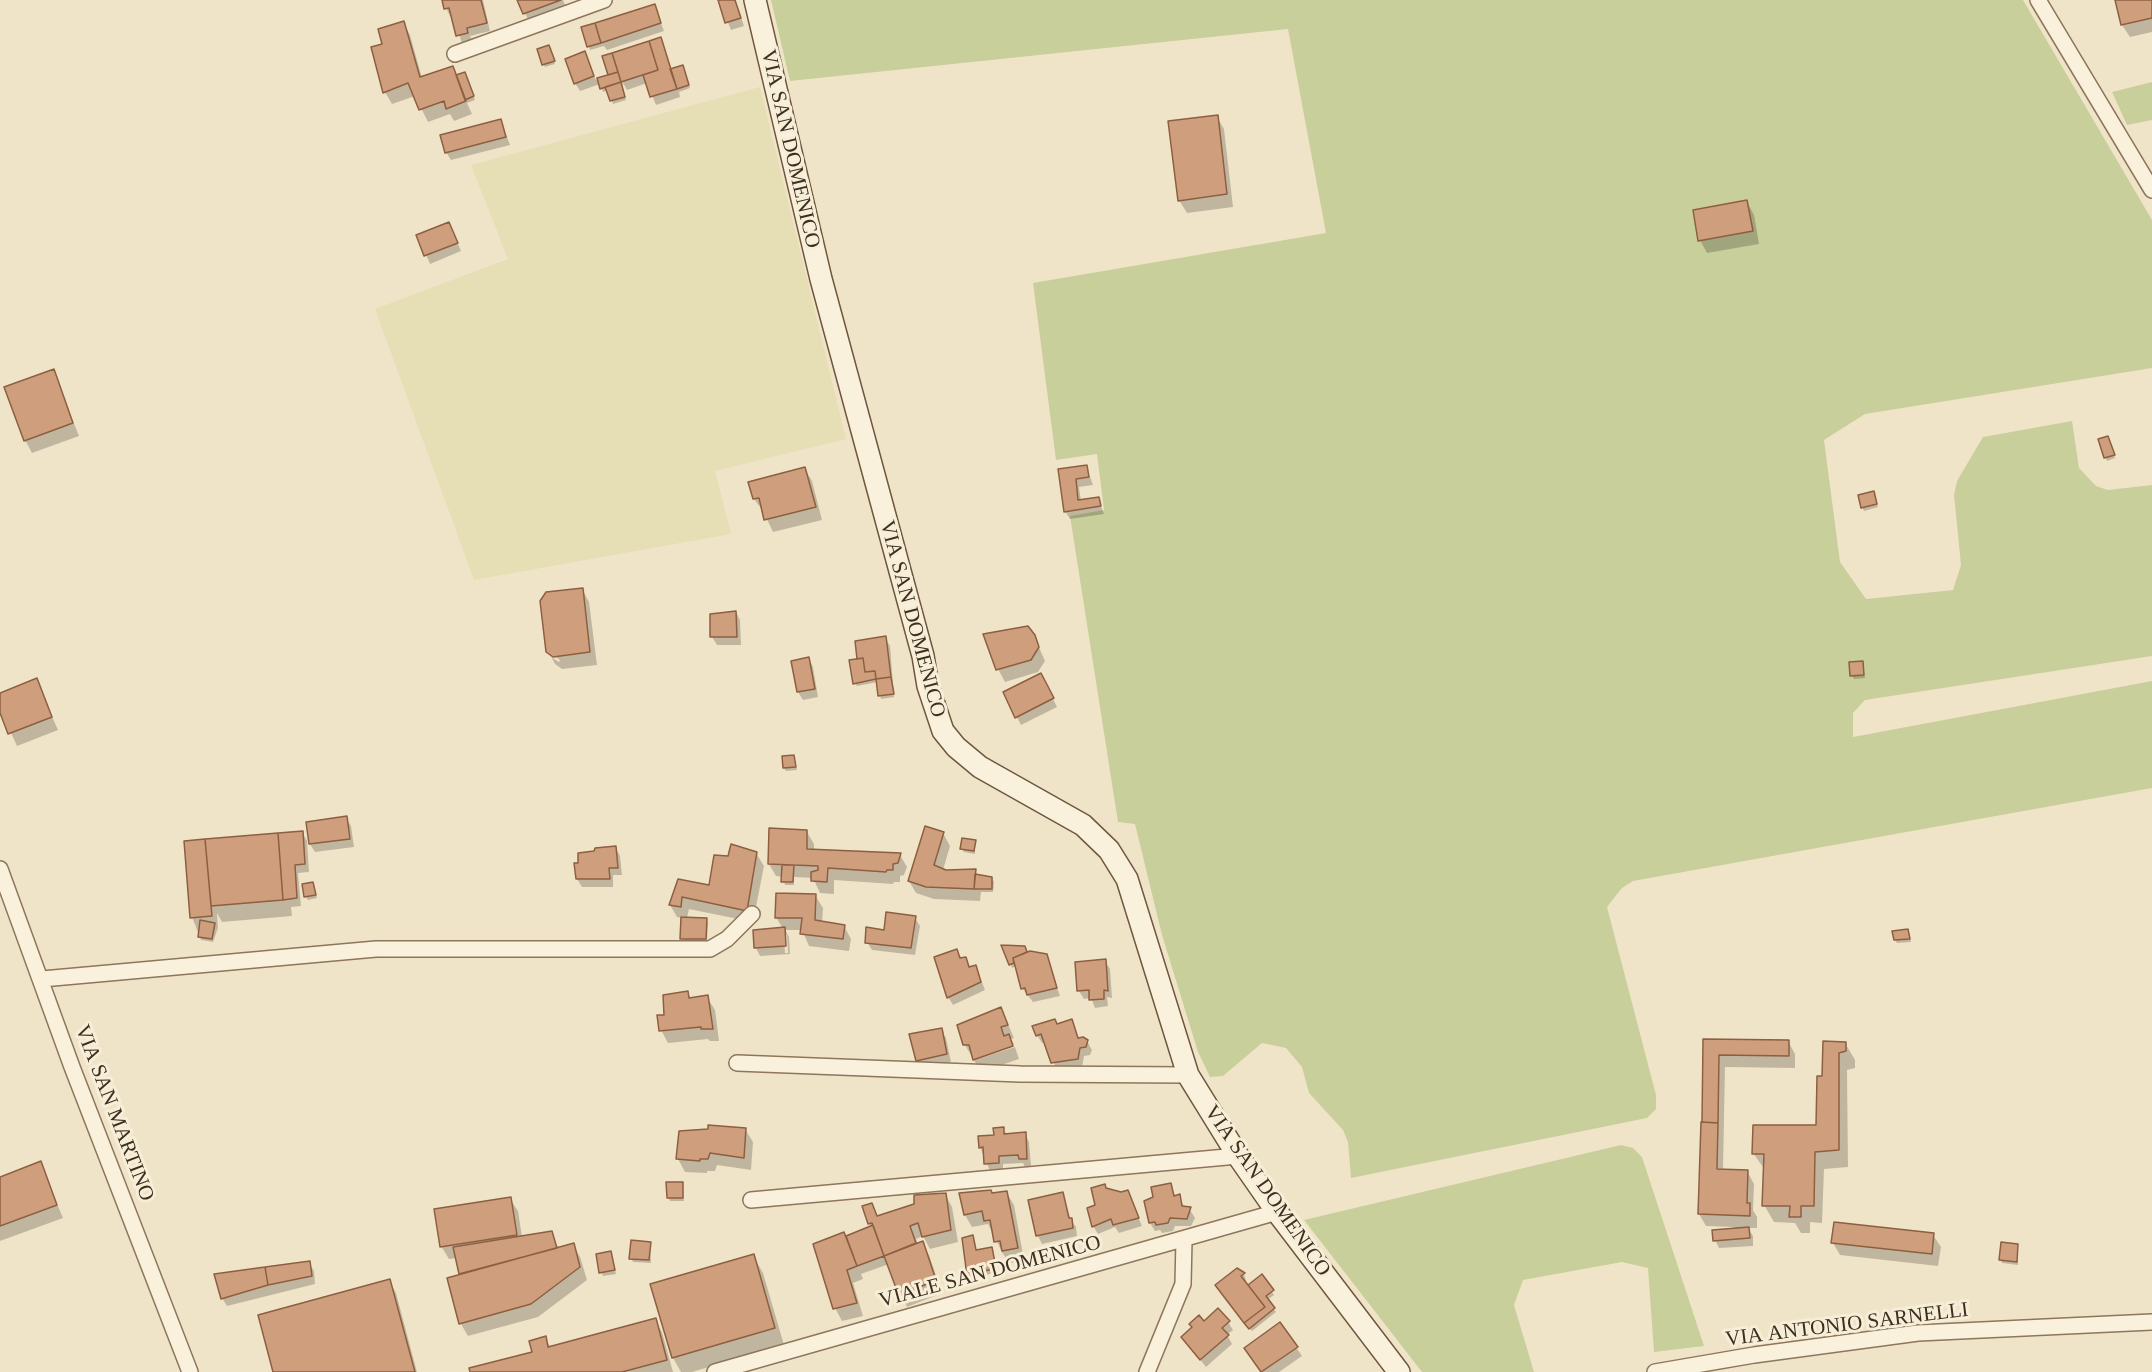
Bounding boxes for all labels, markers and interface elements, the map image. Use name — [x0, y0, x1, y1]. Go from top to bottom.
street label: VIA SAN DOMENICO — [755, 47, 825, 251]
street label: VIA SAN DOMENICO — [874, 518, 950, 720]
street label: VIA SAN MARTINO — [69, 1021, 159, 1205]
street label: VIA SAN DOMENICO — [1198, 1101, 1336, 1281]
street label: VIALE SAN DOMENICO — [876, 1230, 1104, 1314]
street label: VIA ANTONIO SARNELLI — [1724, 1298, 1970, 1352]

